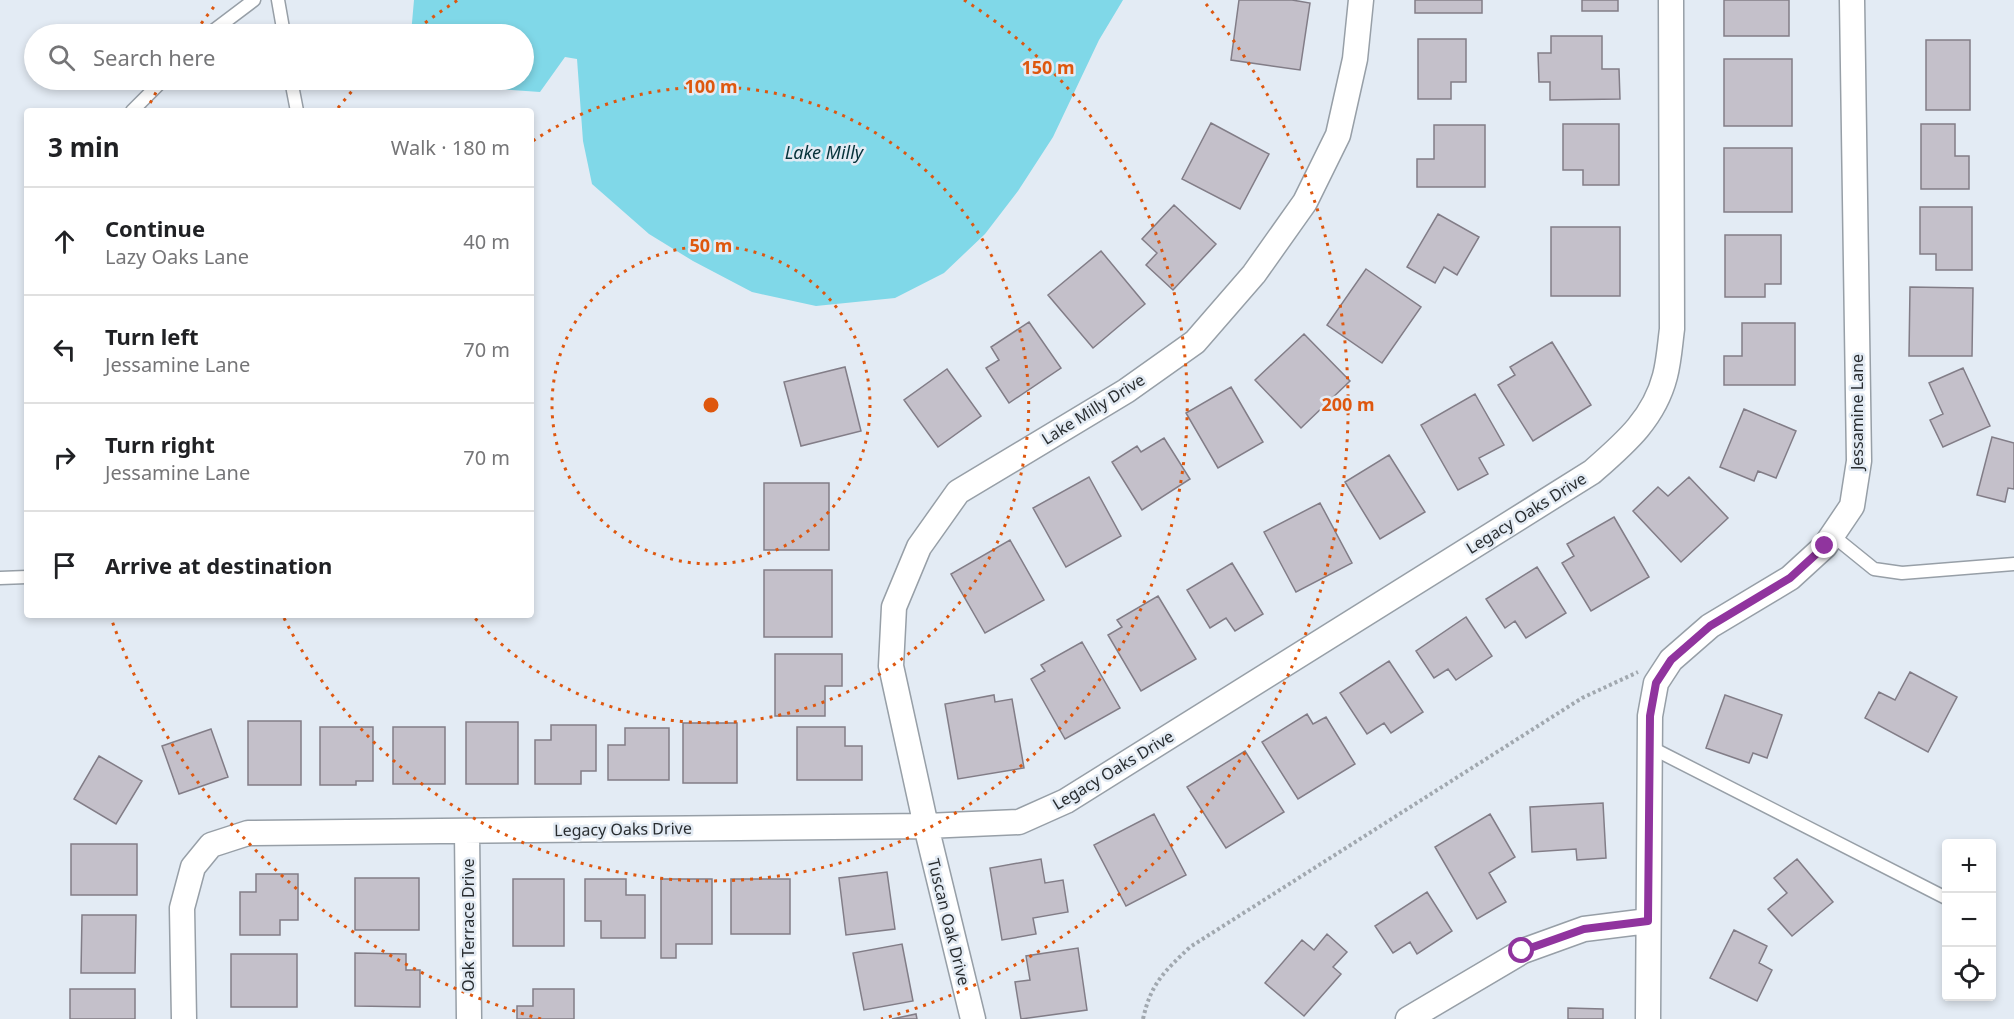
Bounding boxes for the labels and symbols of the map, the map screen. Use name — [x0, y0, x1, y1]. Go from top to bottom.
text: 150 m — [1021, 55, 1075, 79]
text: 100 m — [684, 74, 738, 98]
water label: Lake Milly — [785, 140, 865, 164]
text: 50 m — [690, 233, 732, 257]
street label: Jessamine Lane — [1846, 354, 1868, 472]
street label: Lake Milly Drive — [1037, 368, 1149, 450]
text: 200 m — [1321, 392, 1375, 416]
centre of rings — [701, 395, 721, 415]
street label: Legacy Oaks Drive — [1462, 467, 1590, 559]
route end — [1811, 532, 1837, 558]
street label: Legacy Oaks Drive — [1048, 725, 1178, 815]
street label: Legacy Oaks Drive — [554, 817, 692, 841]
street label: Tuscan Oak Drive — [923, 856, 975, 988]
street label: Oak Terrace Drive — [457, 858, 479, 992]
route start — [1508, 937, 1534, 963]

